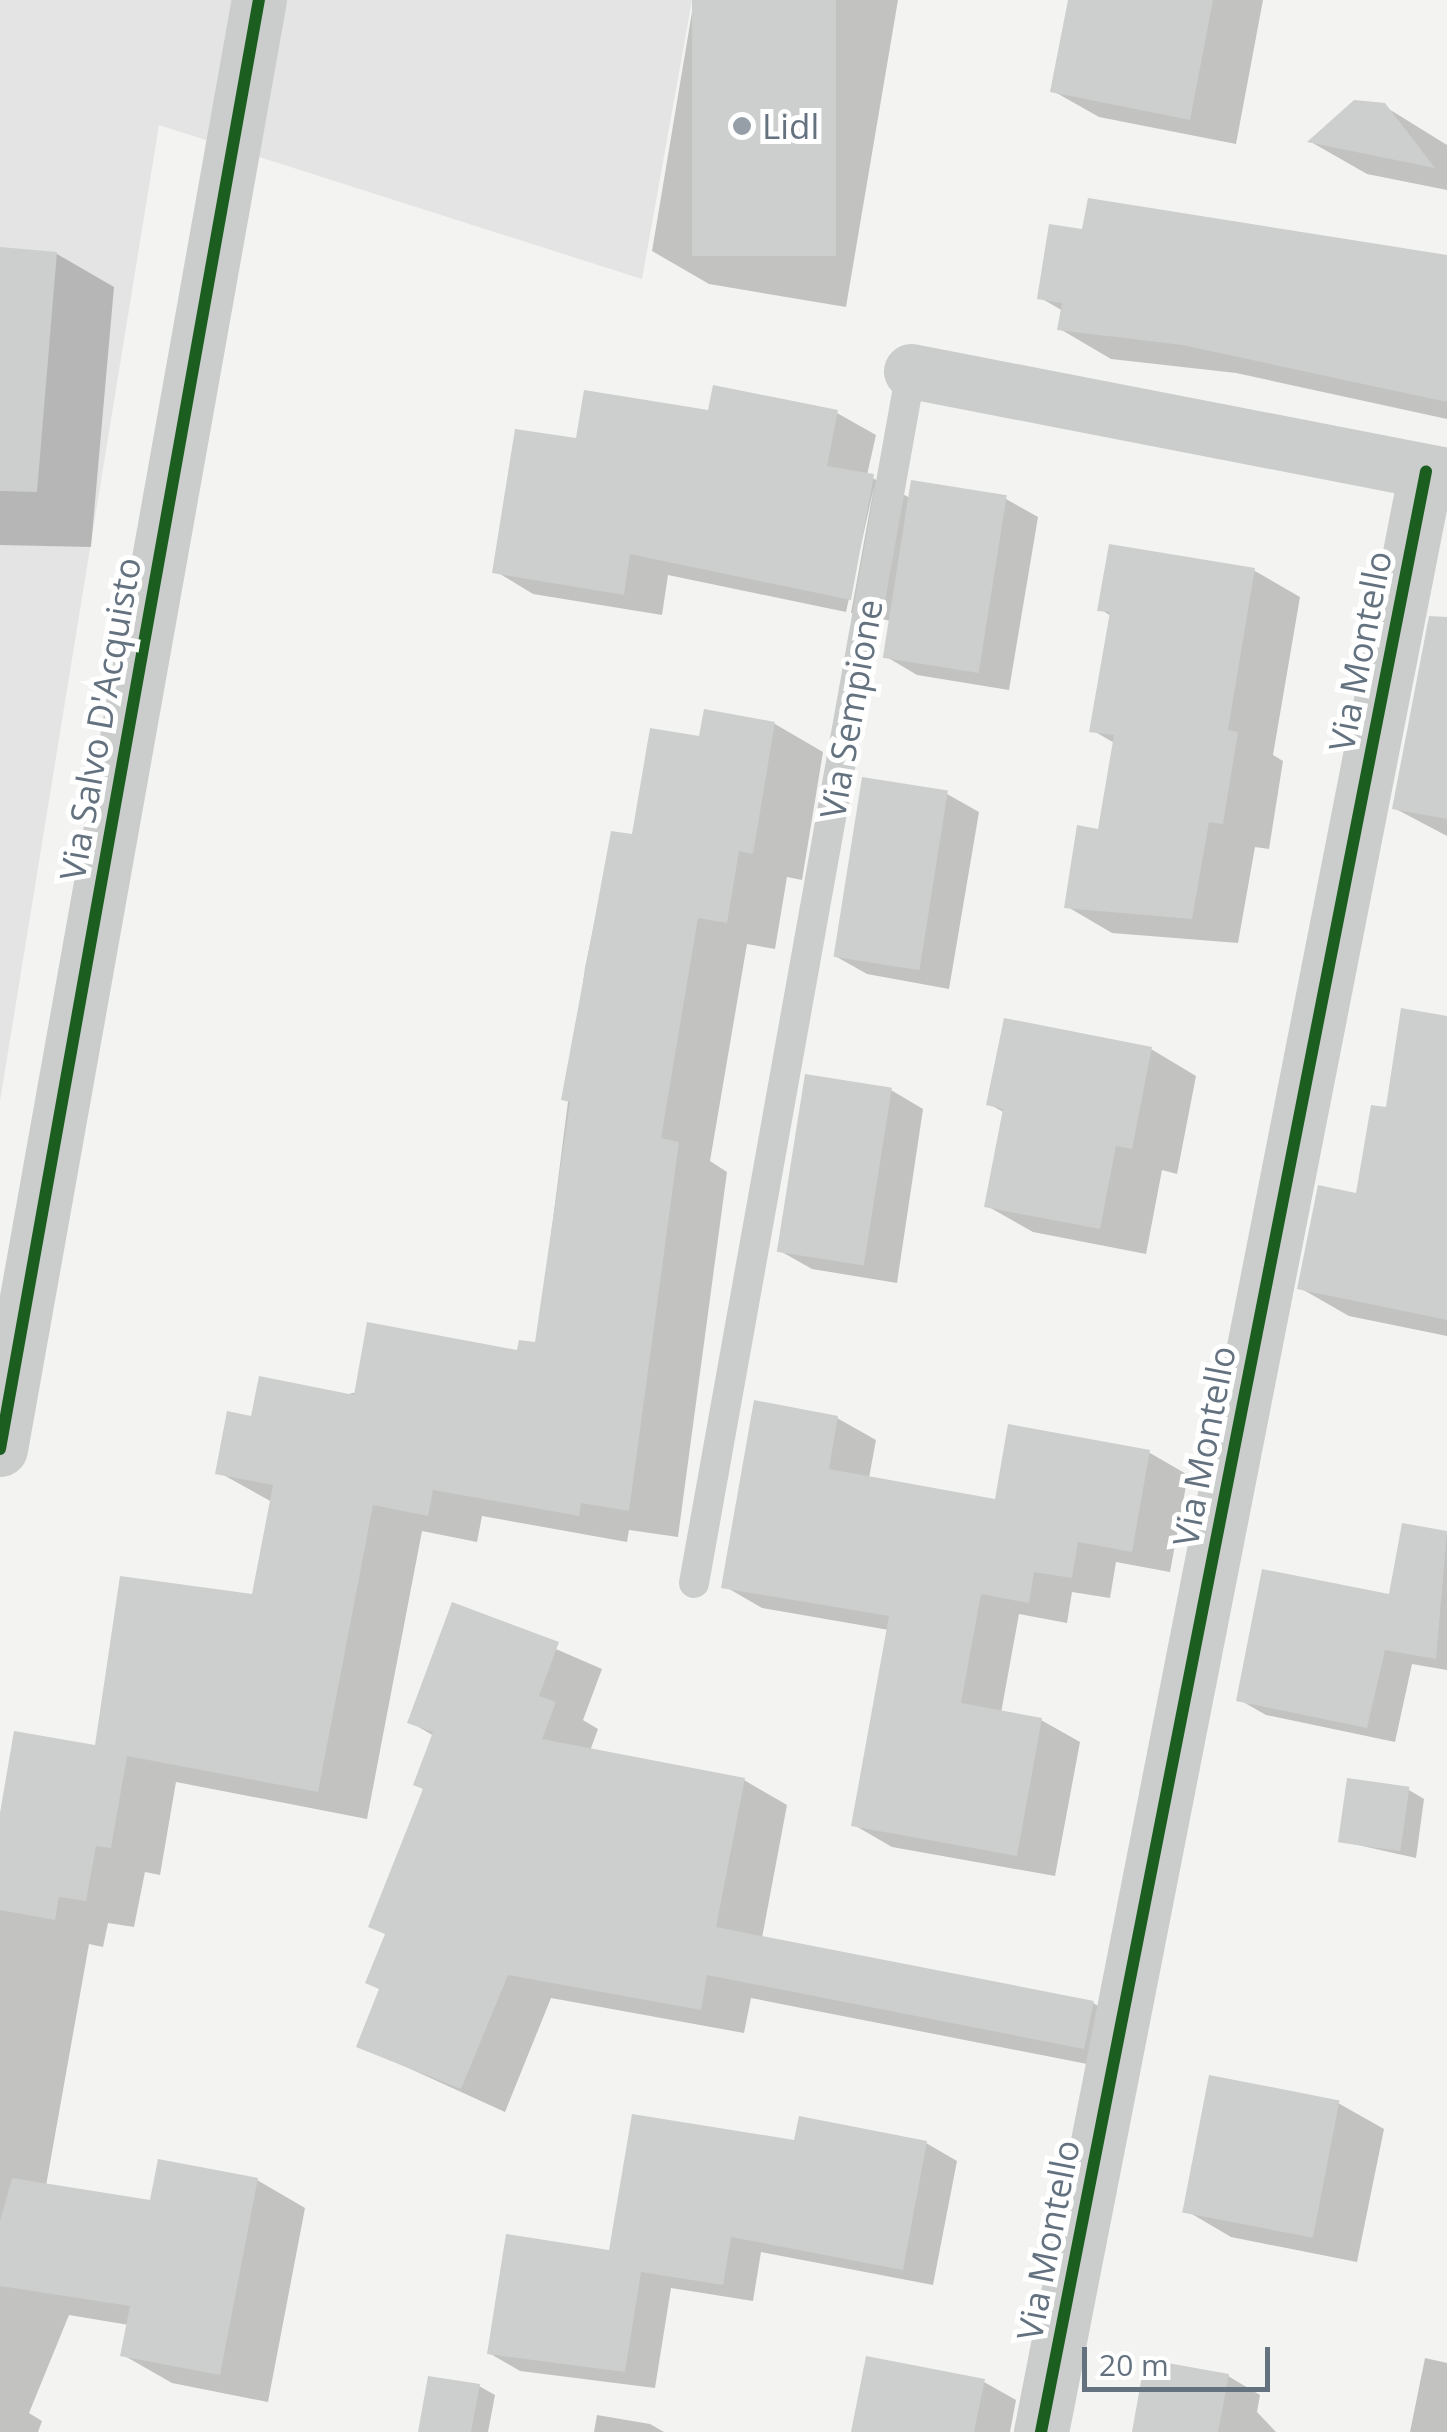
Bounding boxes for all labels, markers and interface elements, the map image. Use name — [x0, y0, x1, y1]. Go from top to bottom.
place label: Lidl — [762, 105, 819, 147]
marker: Lidl — [731, 115, 753, 137]
street label: Via Montello — [1320, 547, 1400, 755]
street label: Via Salvo D'Acquisto — [51, 554, 149, 884]
street label: Via Sempione — [811, 596, 891, 822]
street label: Via Montello — [1164, 1342, 1244, 1550]
street label: Via Montello — [1008, 2136, 1088, 2344]
scale bar — [1087, 2327, 1274, 2389]
text: 20 m — [1099, 2344, 1169, 2385]

